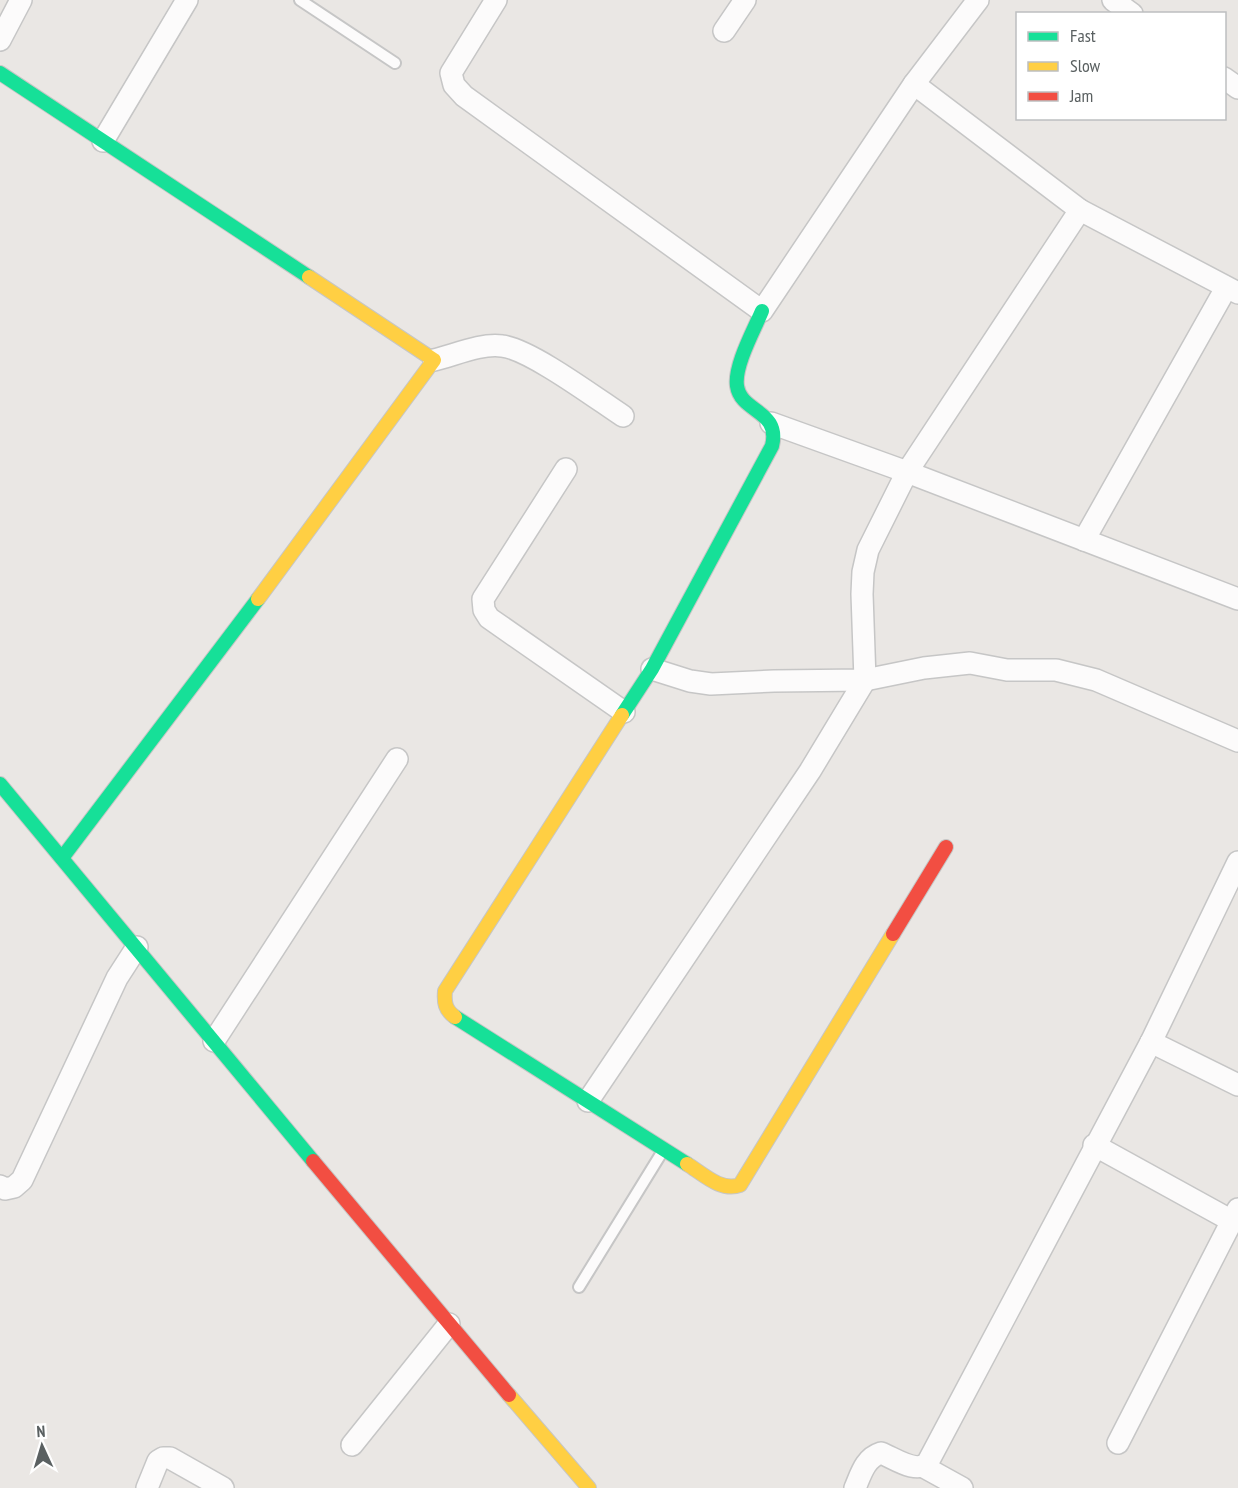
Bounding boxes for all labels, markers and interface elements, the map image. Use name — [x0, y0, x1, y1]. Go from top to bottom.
legend — [1016, 12, 1226, 120]
text: Fast — [1070, 24, 1096, 47]
text: Slow — [1070, 54, 1101, 77]
text: Jam — [1069, 84, 1093, 107]
north arrow — [12, 1416, 72, 1476]
text: N — [36, 1421, 46, 1441]

